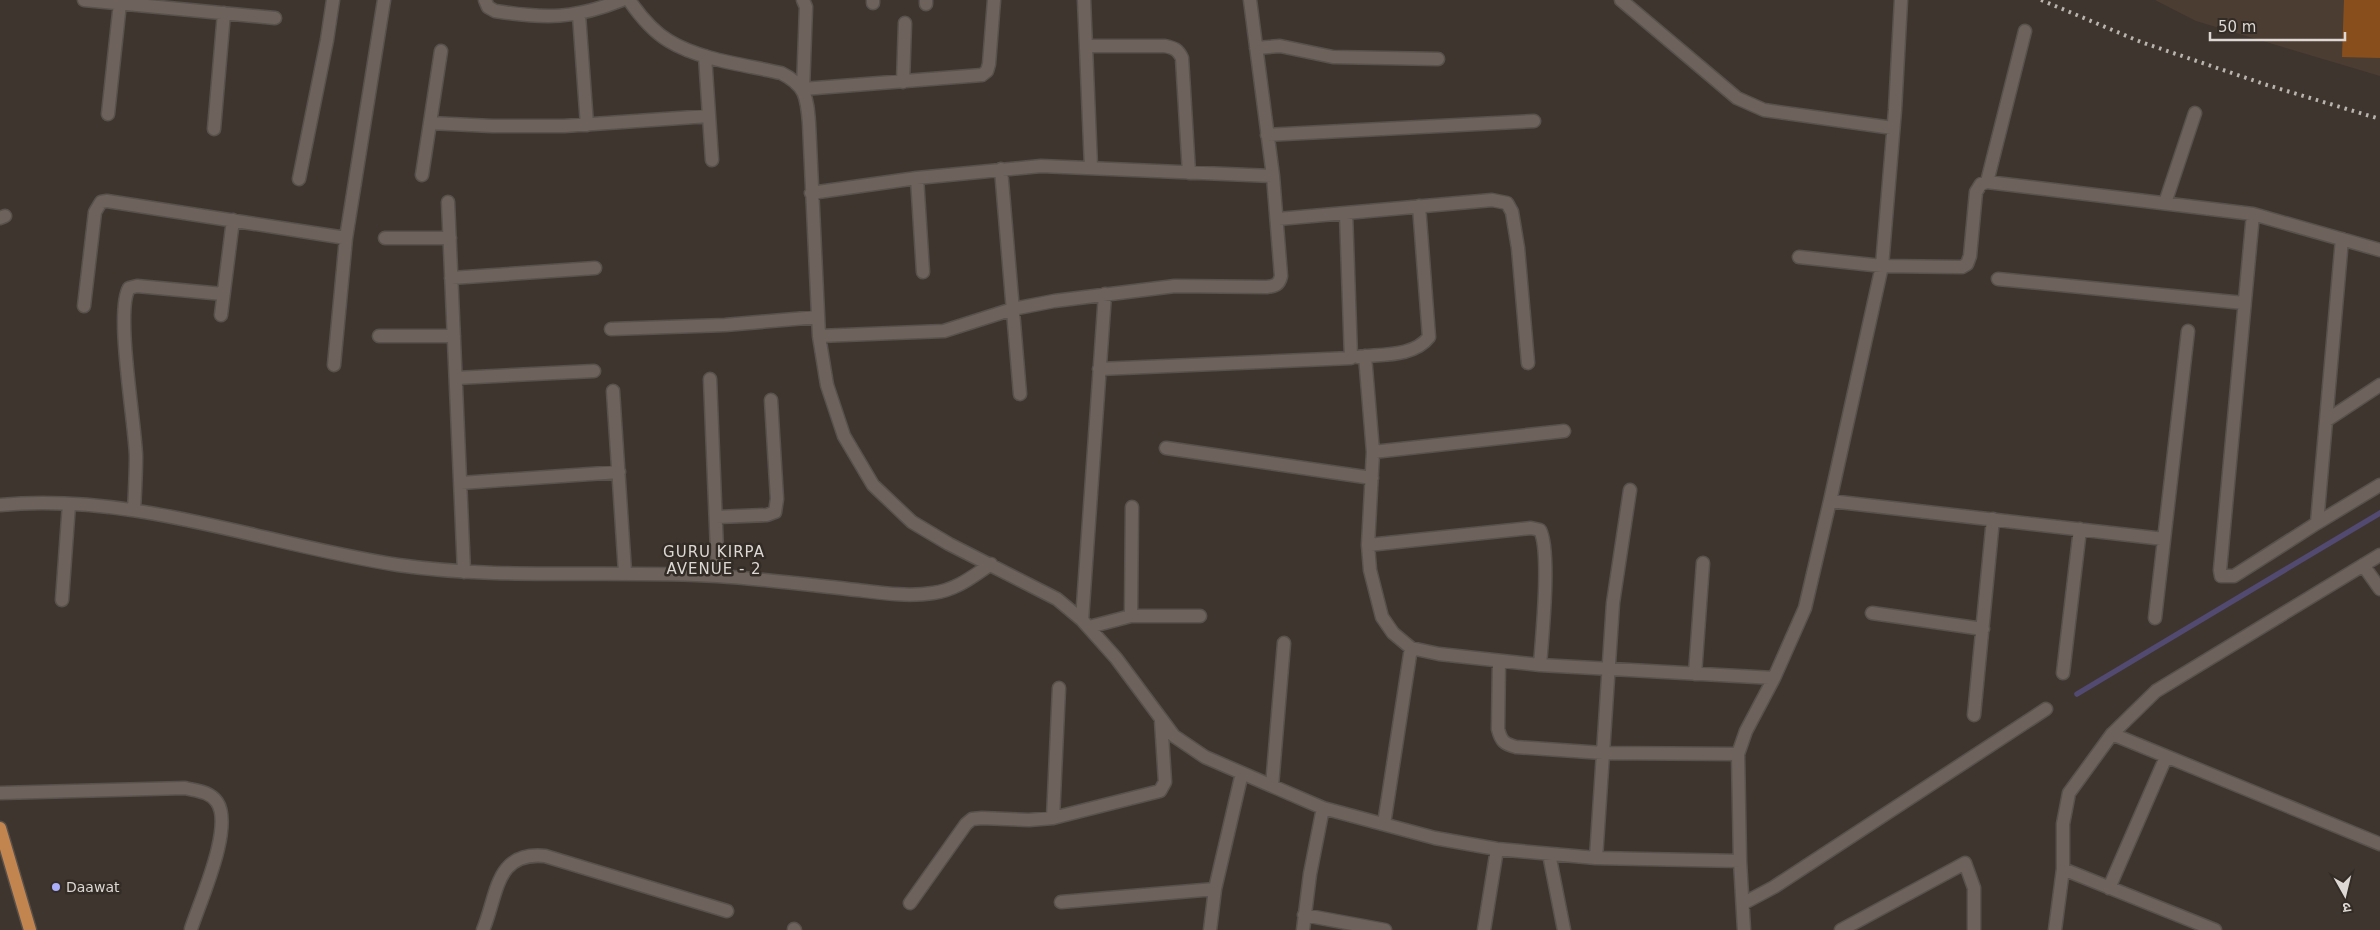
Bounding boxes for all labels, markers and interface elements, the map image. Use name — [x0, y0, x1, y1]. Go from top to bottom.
scale bar — [2210, 10, 2345, 42]
text: 50 m — [2218, 18, 2256, 36]
district label: GURU KIRPA AVENUE - 2 — [663, 543, 765, 578]
north arrow — [2320, 870, 2370, 920]
place label: Daawat — [66, 879, 120, 895]
marker: Daawat — [50, 881, 62, 893]
text: उ — [2341, 899, 2352, 916]

